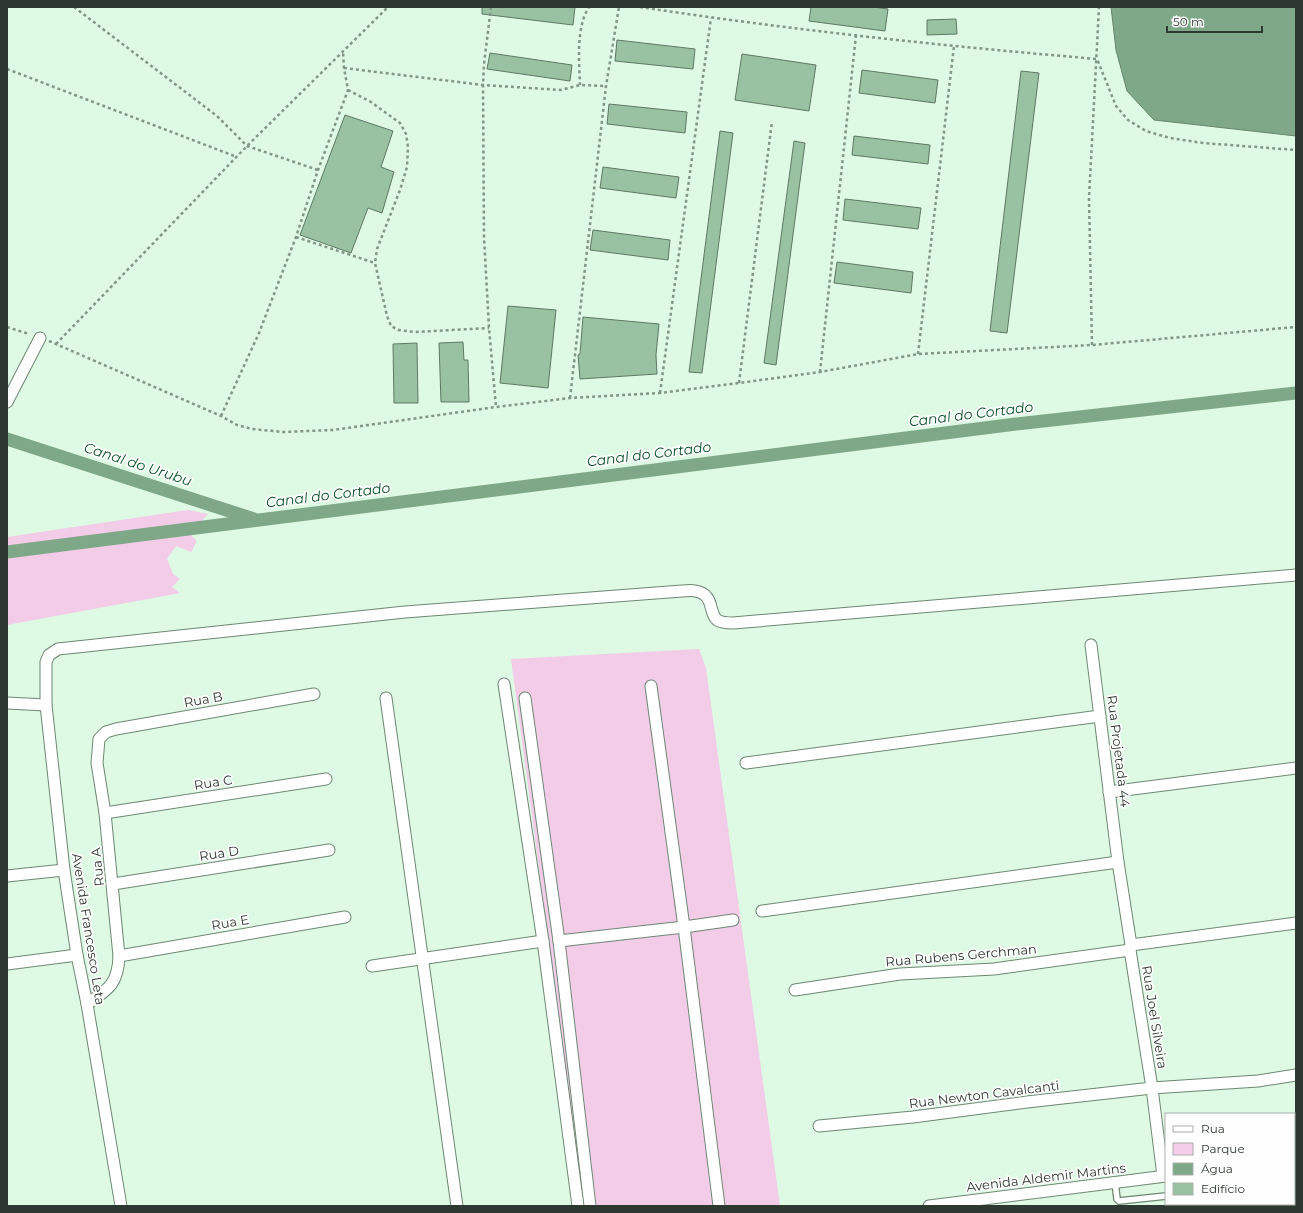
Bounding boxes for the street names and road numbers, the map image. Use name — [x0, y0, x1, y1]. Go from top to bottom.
street label: Rua B — [182, 688, 224, 710]
street label: Rua Projetada 44 — [1104, 694, 1134, 808]
street label: Rua C — [193, 771, 233, 793]
street label: Rua D — [198, 842, 240, 864]
street label: Rua A — [87, 846, 107, 887]
street label: Avenida Francesco Leta — [69, 852, 109, 1006]
street label: Rua E — [210, 911, 250, 933]
street label: Rua Rubens Gerchman — [885, 940, 1037, 970]
street label: Rua Joel Silveira — [1139, 964, 1171, 1070]
street label: Rua Newton Cavalcanti — [908, 1077, 1060, 1111]
street label: Avenida Aldemir Martins — [965, 1159, 1127, 1195]

